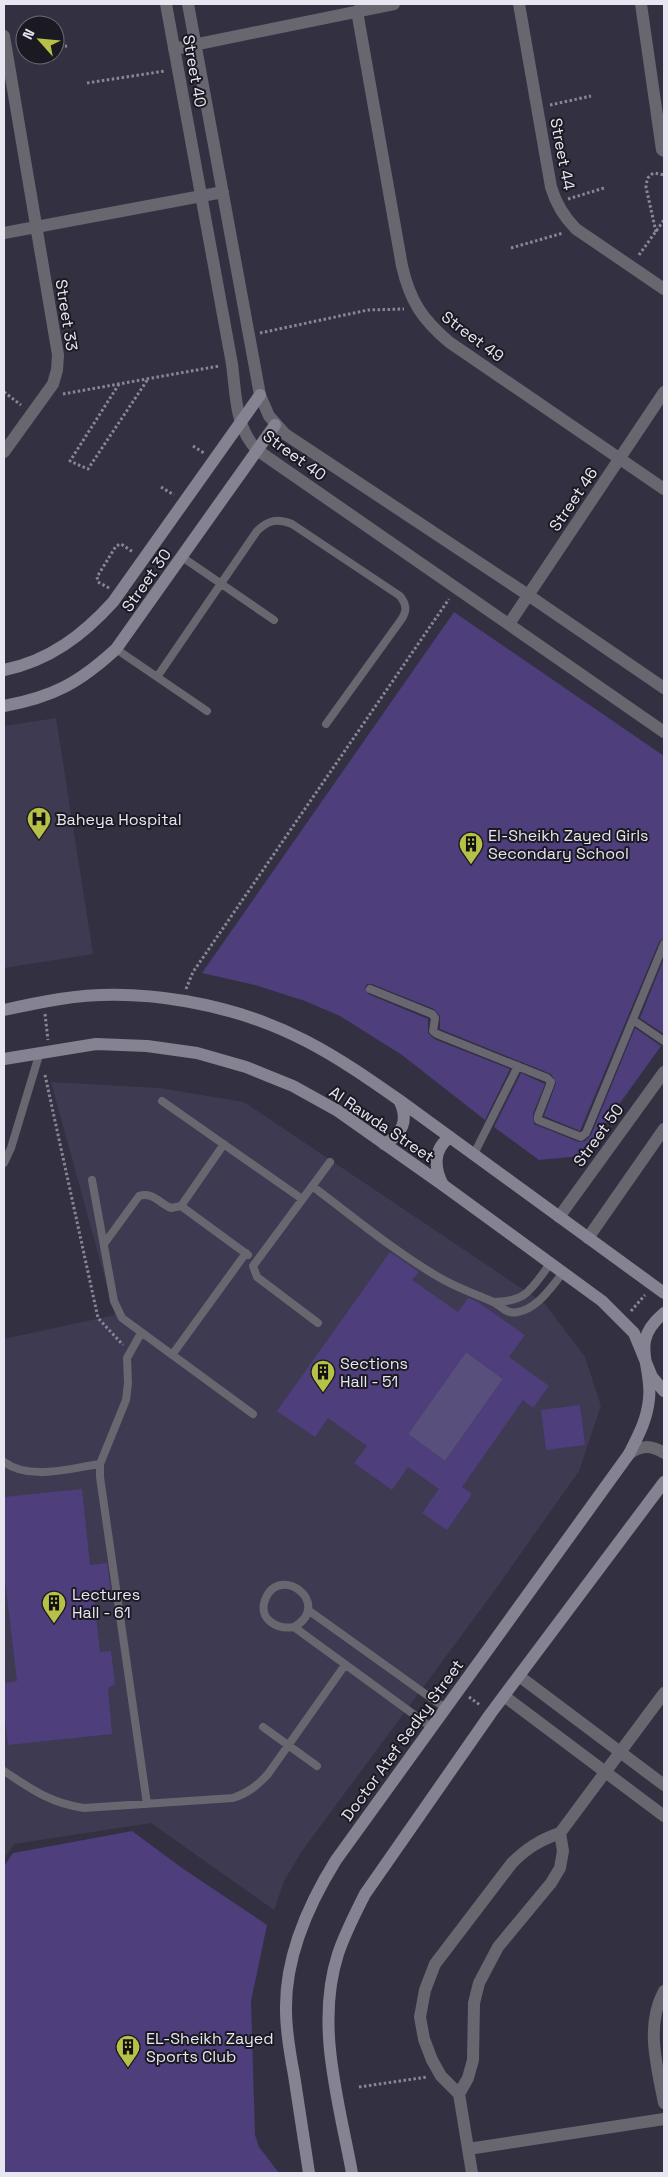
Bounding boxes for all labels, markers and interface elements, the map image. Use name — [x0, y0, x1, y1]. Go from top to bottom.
north arrow — [15, 15, 65, 65]
text: N — [18, 26, 39, 42]
street label: Street 40 — [178, 33, 211, 109]
street label: Street 44 — [545, 116, 580, 192]
street label: Street 33 — [50, 278, 83, 352]
street label: Street 49 — [437, 306, 508, 367]
street label: Street 40 — [259, 425, 331, 485]
street label: Street 46 — [544, 463, 602, 535]
street label: Street 30 — [117, 544, 176, 616]
hospital icon: Baheya Hospital — [26, 806, 52, 840]
place label: Baheya Hospital — [56, 809, 182, 830]
place label: El-Sheikh Zayed Girls Secondary School — [488, 825, 649, 864]
building icon: El-Sheikh Zayed Girls Secondary School — [458, 831, 484, 865]
street label: Al Rawda Street — [325, 1081, 438, 1167]
street label: Street 50 — [568, 1100, 628, 1171]
place label: Sections Hall - 51 — [340, 1353, 408, 1392]
building icon: Sections Hall - 51 — [310, 1359, 336, 1393]
place label: Lectures Hall - 61 — [72, 1584, 140, 1623]
building icon: Lectures Hall - 61 — [41, 1590, 67, 1624]
street label: Doctor Atef Sedky Street — [337, 1655, 468, 1825]
place label: EL-Sheikh Zayed Sports Club — [146, 2028, 274, 2067]
building icon: EL-Sheikh Zayed Sports Club — [115, 2034, 141, 2068]

